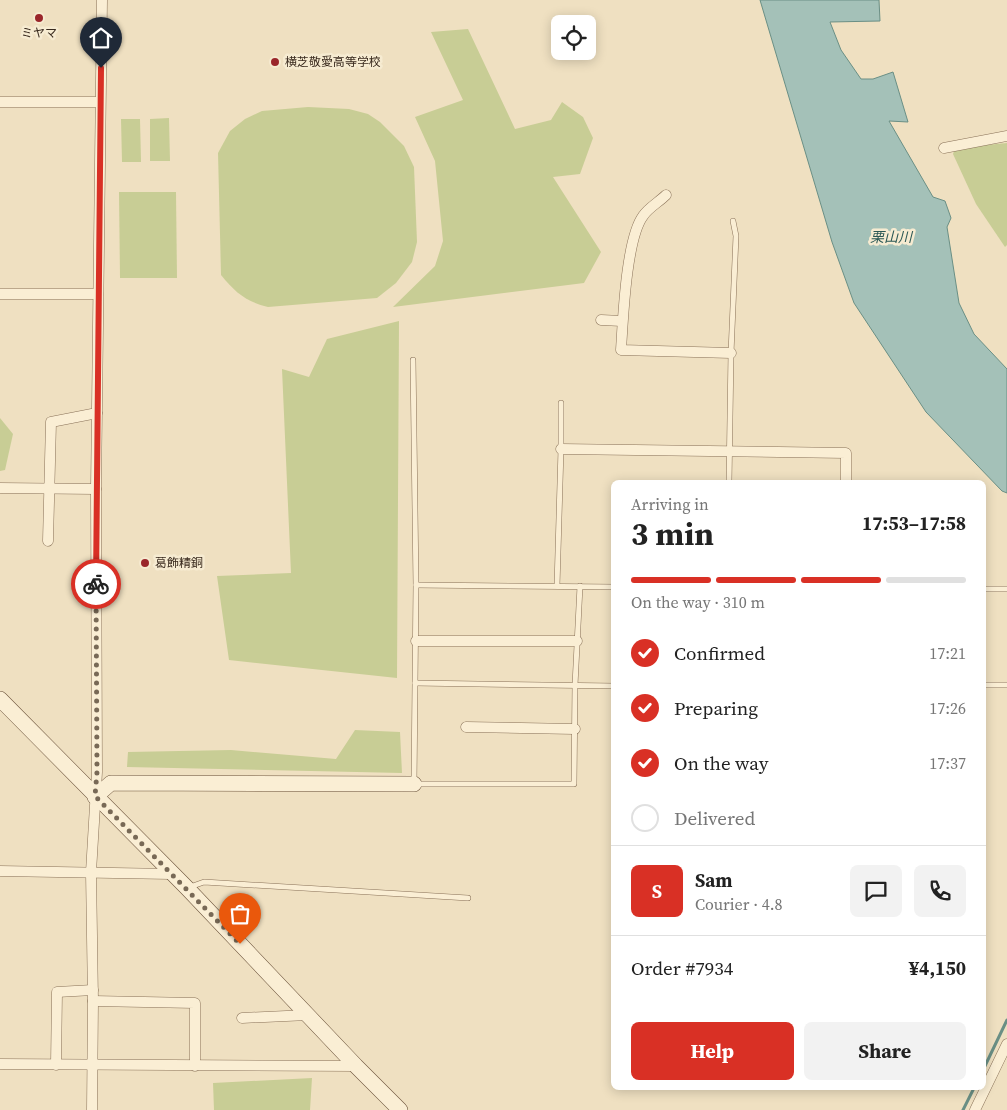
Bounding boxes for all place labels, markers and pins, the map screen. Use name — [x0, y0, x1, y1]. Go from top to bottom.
marker: ミヤマ — [33, 12, 45, 24]
pin — [80, 17, 122, 68]
place label: ミヤマ — [21, 25, 57, 41]
place label: 横芝敬愛高等学校 — [285, 54, 381, 70]
marker: 横芝敬愛高等学校 — [269, 56, 281, 68]
place label: 葛飾精銅 — [155, 555, 203, 571]
marker: 葛飾精銅 — [139, 557, 151, 569]
pin — [219, 893, 261, 944]

